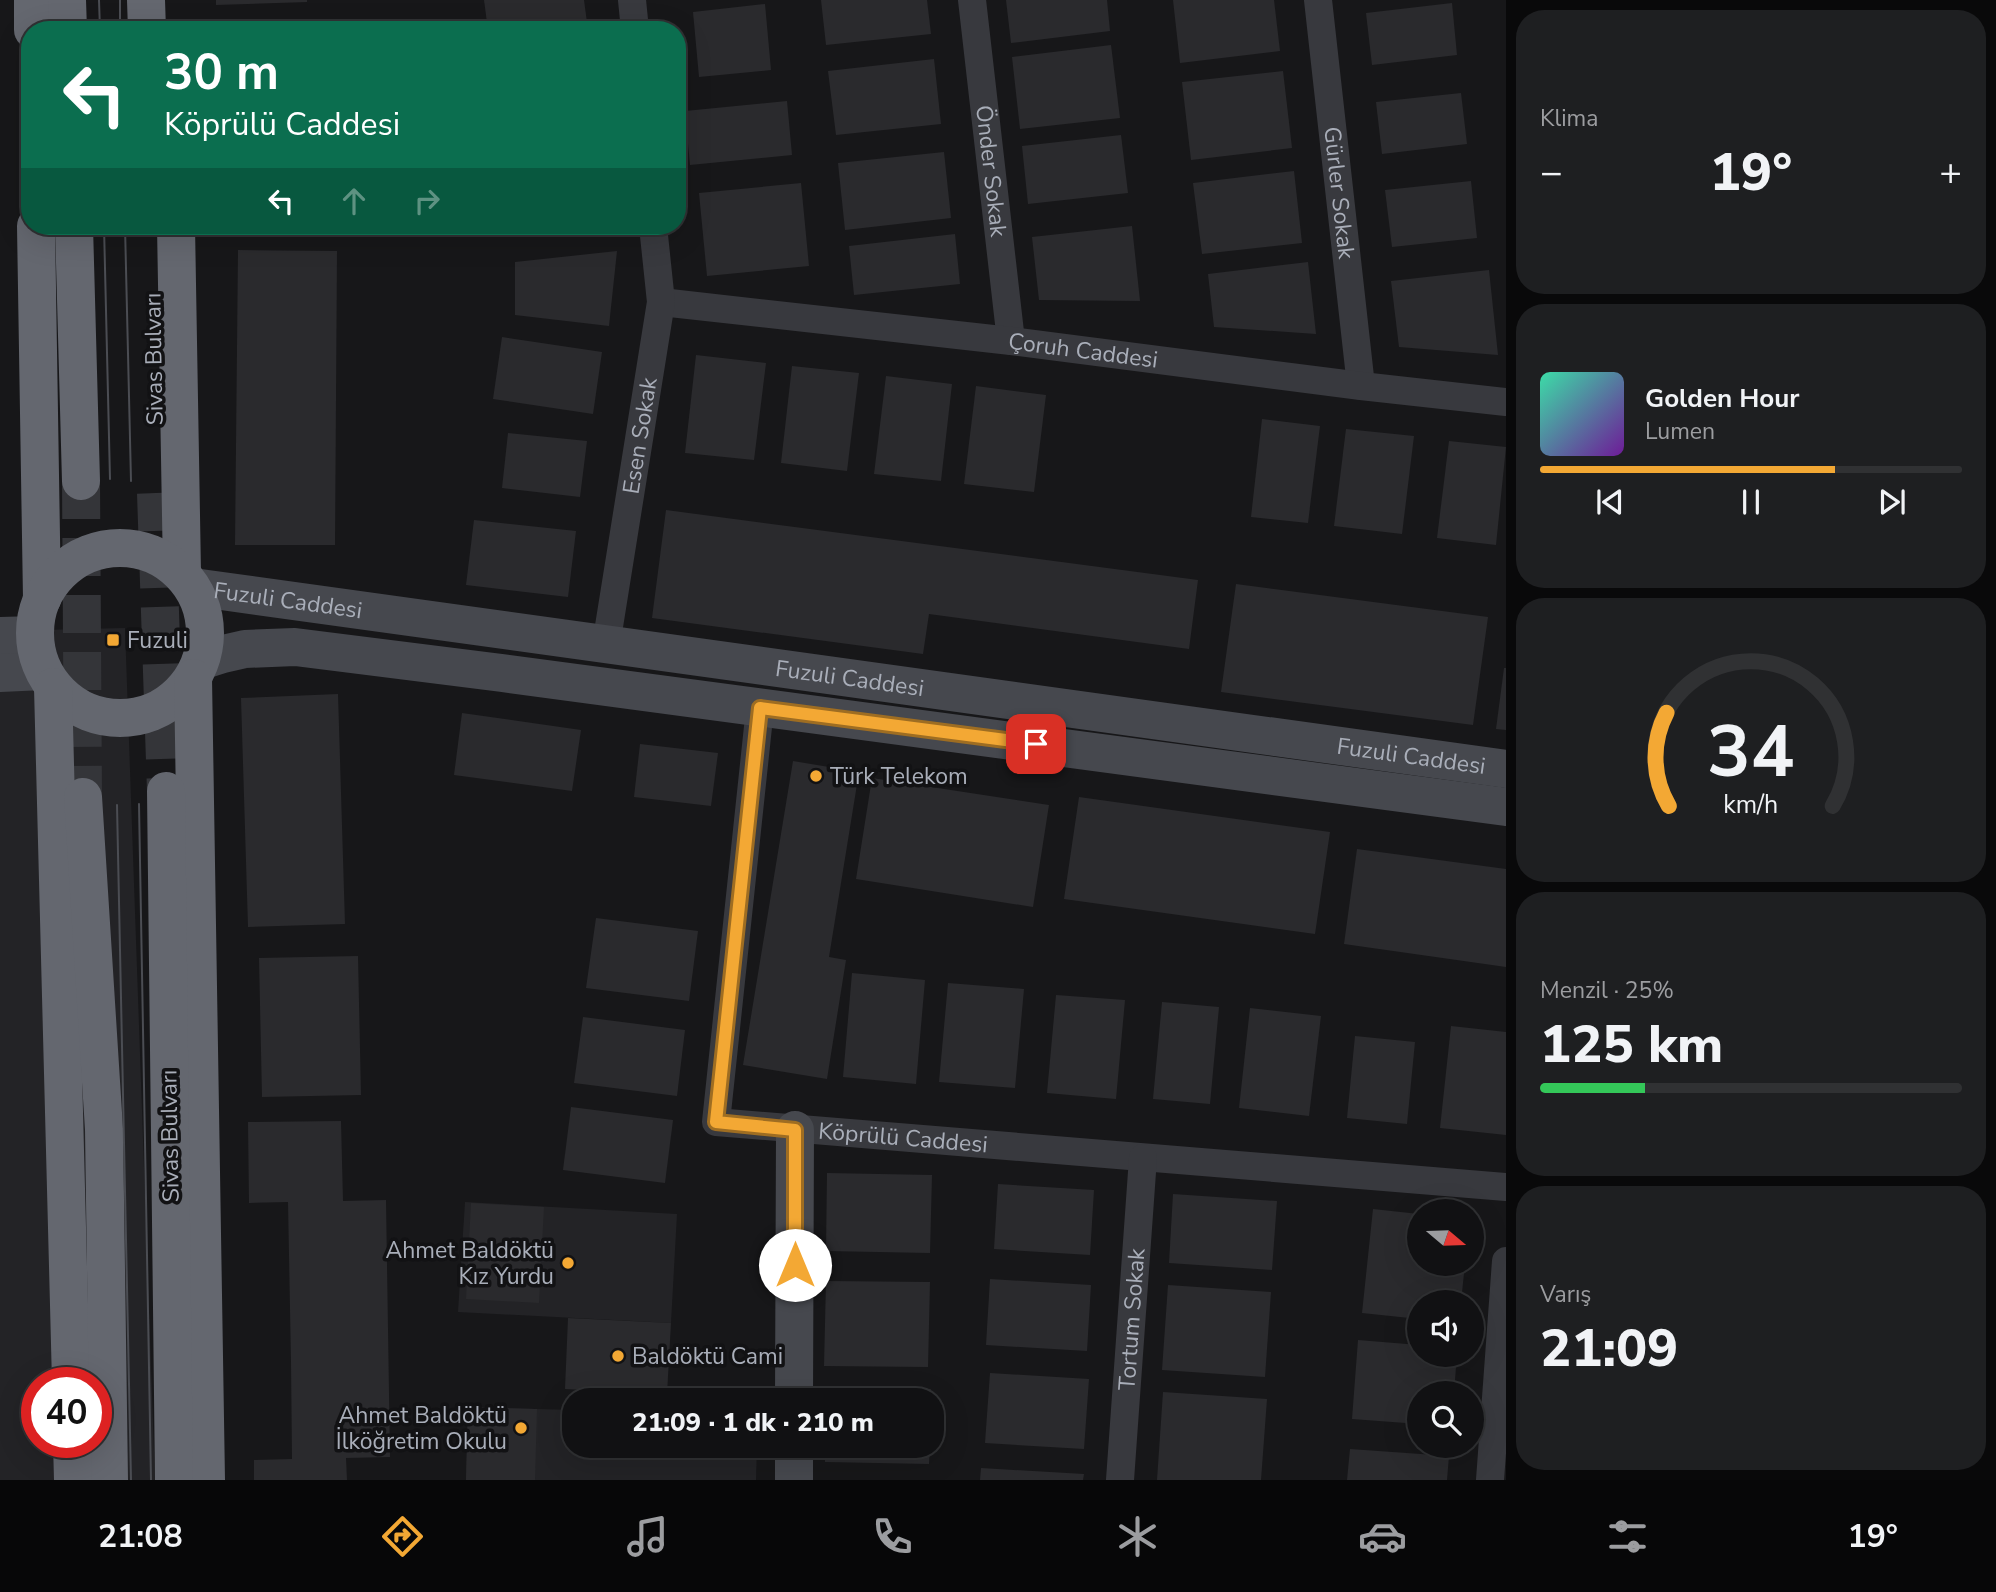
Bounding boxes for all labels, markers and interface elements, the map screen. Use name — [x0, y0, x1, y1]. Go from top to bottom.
text: 30 m — [164, 39, 279, 106]
icon: left — [49, 49, 140, 140]
text: Köprülü Caddesi — [164, 103, 400, 146]
street label: Önder Sokak — [969, 103, 1015, 239]
text: Klima — [1540, 103, 1598, 134]
street label: Gürler Sokak — [1317, 125, 1362, 261]
text: 19° — [1710, 137, 1792, 208]
text: − — [1540, 147, 1563, 198]
text: + — [1939, 147, 1962, 198]
icon: left — [262, 182, 300, 220]
icon: ahead — [335, 182, 373, 220]
icon: right — [408, 182, 446, 220]
street label: Sivas Bulvarı — [137, 292, 171, 426]
street label: Çoruh Caddesi — [1007, 325, 1160, 375]
street label: Esen Sokak — [615, 375, 664, 496]
text: Golden Hour — [1645, 381, 1800, 416]
text: Lumen — [1645, 416, 1715, 447]
icon: previous — [1591, 483, 1629, 521]
icon: pause — [1732, 483, 1770, 521]
icon: next — [1873, 483, 1911, 521]
street label: Fuzuli Caddesi — [212, 575, 364, 626]
place label: Fuzuli — [127, 625, 188, 656]
marker: Fuzuli — [105, 632, 121, 648]
street label: Fuzuli Caddesi — [773, 652, 926, 704]
text: 34 — [1707, 702, 1795, 802]
pin — [1006, 714, 1066, 774]
icon: arrive — [1017, 725, 1055, 763]
street label: Fuzuli Caddesi — [1335, 730, 1488, 782]
place label: Türk Telekom — [830, 761, 968, 792]
marker: Türk Telekom — [808, 768, 824, 784]
text: km/h — [1723, 788, 1779, 822]
text: Menzil · 25% — [1540, 975, 1674, 1006]
text: 125 km — [1540, 1009, 1723, 1080]
street label: Sivas Bulvarı — [153, 1069, 187, 1203]
street label: Köprülü Caddesi — [817, 1115, 989, 1160]
north arrow — [1407, 1199, 1484, 1276]
map controls — [1407, 1199, 1484, 1458]
position arrow — [758, 1228, 832, 1302]
place label: Ahmet Baldöktü Kız Yurdu — [385, 1235, 554, 1292]
street label: Tortum Sokak — [1111, 1247, 1152, 1392]
marker: Ahmet Baldöktü Kız Yurdu — [560, 1255, 576, 1271]
text: Varış — [1540, 1279, 1591, 1310]
button: sound — [1407, 1290, 1484, 1367]
text: 21:09 — [1540, 1313, 1678, 1384]
place label: Baldöktü Cami — [632, 1341, 783, 1372]
marker: Baldöktü Cami — [610, 1348, 626, 1364]
speed limit sign: 40 — [21, 1367, 112, 1458]
button: search — [1407, 1381, 1484, 1458]
place label: Ahmet Baldöktü İlköğretim Okulu — [336, 1400, 507, 1457]
text: 21:09 · 1 dk · 210 m — [632, 1405, 874, 1440]
marker: Ahmet Baldöktü İlköğretim Okulu — [513, 1420, 529, 1436]
icon: directions — [378, 1512, 427, 1561]
icon: music — [623, 1512, 672, 1561]
icon: phone — [868, 1512, 917, 1561]
icon: climate — [1113, 1512, 1162, 1561]
icon: car — [1358, 1512, 1407, 1561]
icon: filters — [1603, 1512, 1652, 1561]
text: 21:08 — [98, 1515, 183, 1558]
text: 19° — [1847, 1515, 1898, 1558]

